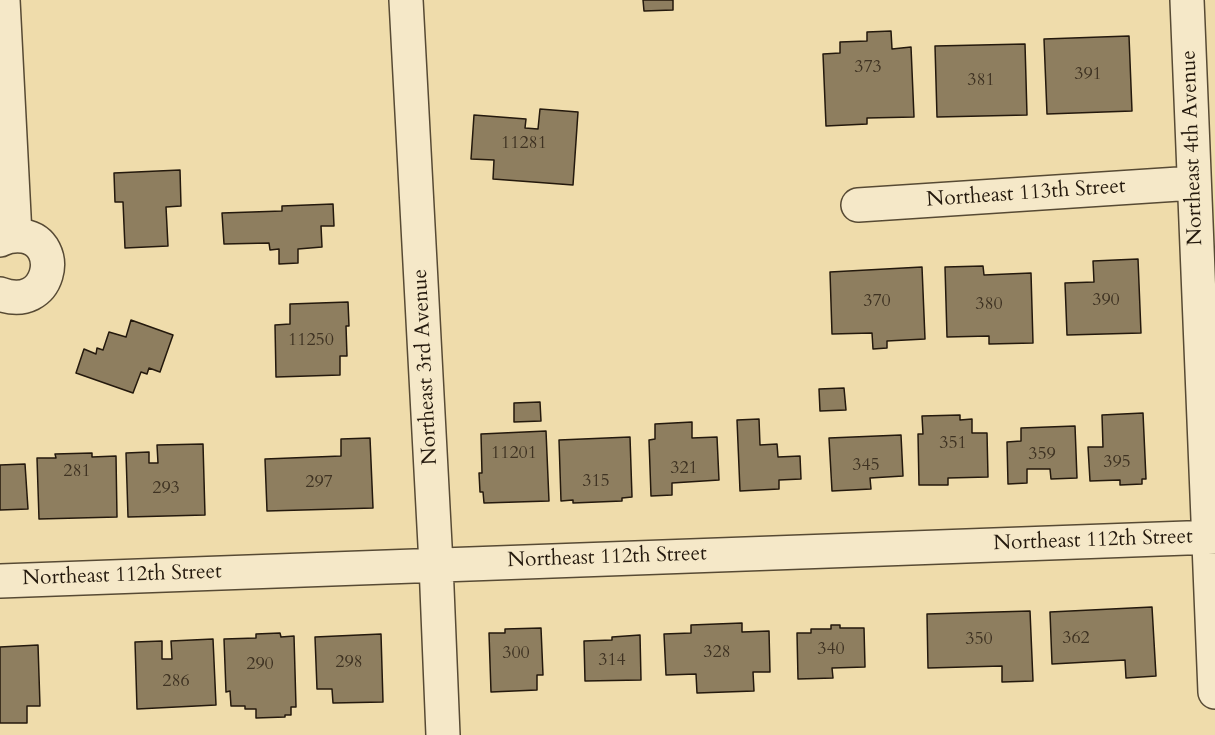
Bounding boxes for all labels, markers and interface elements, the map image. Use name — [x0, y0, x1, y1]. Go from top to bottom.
street label: Northeast 4th Avenue — [1177, 50, 1209, 246]
house number: 373 — [854, 57, 882, 79]
house number: 391 — [1074, 64, 1102, 86]
house number: 381 — [967, 70, 995, 92]
house number: 11281 — [501, 133, 547, 155]
street label: Northeast 113th Street — [926, 174, 1126, 214]
street label: Northeast 3rd Avenue — [408, 268, 444, 466]
house number: 390 — [1092, 290, 1120, 312]
house number: 370 — [863, 291, 891, 313]
house number: 380 — [975, 294, 1003, 316]
house number: 11250 — [288, 330, 334, 352]
house number: 351 — [939, 433, 967, 455]
house number: 11201 — [491, 443, 537, 465]
house number: 359 — [1028, 444, 1056, 466]
house number: 395 — [1103, 452, 1131, 474]
house number: 345 — [852, 455, 880, 477]
house number: 321 — [670, 458, 698, 480]
house number: 281 — [63, 461, 91, 483]
house number: 315 — [582, 471, 610, 493]
house number: 297 — [305, 472, 333, 494]
house number: 293 — [152, 478, 180, 500]
street label: Northeast 112th Street — [993, 525, 1193, 557]
street label: Northeast 112th Street — [507, 542, 707, 574]
street label: Northeast 112th Street — [22, 560, 222, 592]
house number: 362 — [1062, 628, 1090, 650]
house number: 350 — [965, 629, 993, 651]
house number: 340 — [817, 639, 845, 661]
house number: 328 — [703, 642, 731, 664]
house number: 300 — [502, 643, 530, 665]
house number: 314 — [598, 650, 626, 672]
house number: 298 — [335, 652, 363, 674]
house number: 290 — [246, 654, 274, 676]
house number: 286 — [162, 671, 190, 693]

